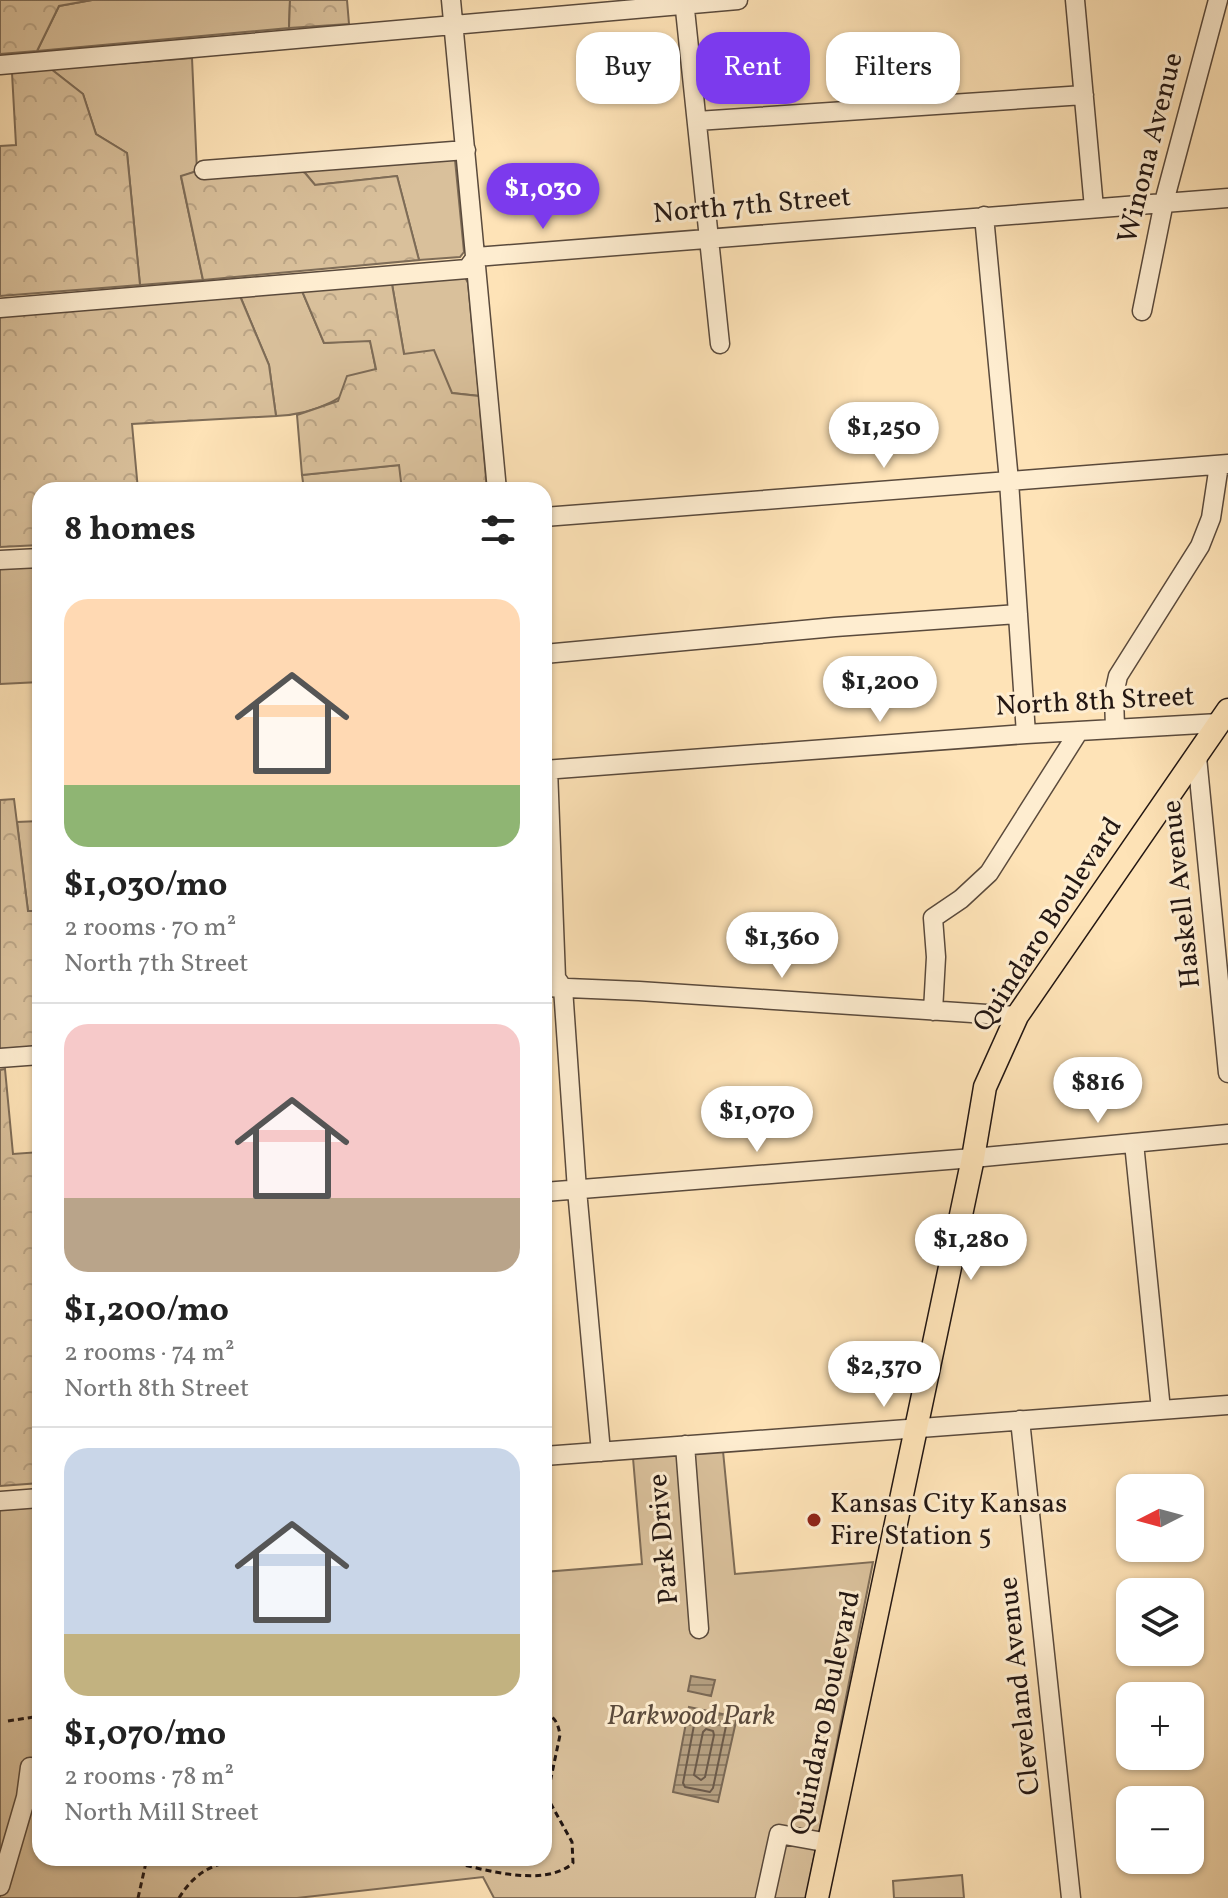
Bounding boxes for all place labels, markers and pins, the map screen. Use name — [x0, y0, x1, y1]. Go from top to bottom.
pin: $1,030 — [478, 163, 608, 231]
pin: $1,250 — [819, 402, 949, 470]
pin: $1,200 — [815, 656, 945, 724]
pin: $1,360 — [717, 912, 847, 980]
pin: $816 — [1051, 1057, 1145, 1125]
pin: $1,070 — [692, 1086, 822, 1154]
pin: $1,280 — [906, 1214, 1036, 1282]
pin: $2,370 — [819, 1341, 949, 1409]
place label: Kansas City Kansas Fire Station 5 — [830, 1485, 1067, 1556]
marker: Kansas City Kansas Fire Station 5 — [805, 1511, 823, 1529]

